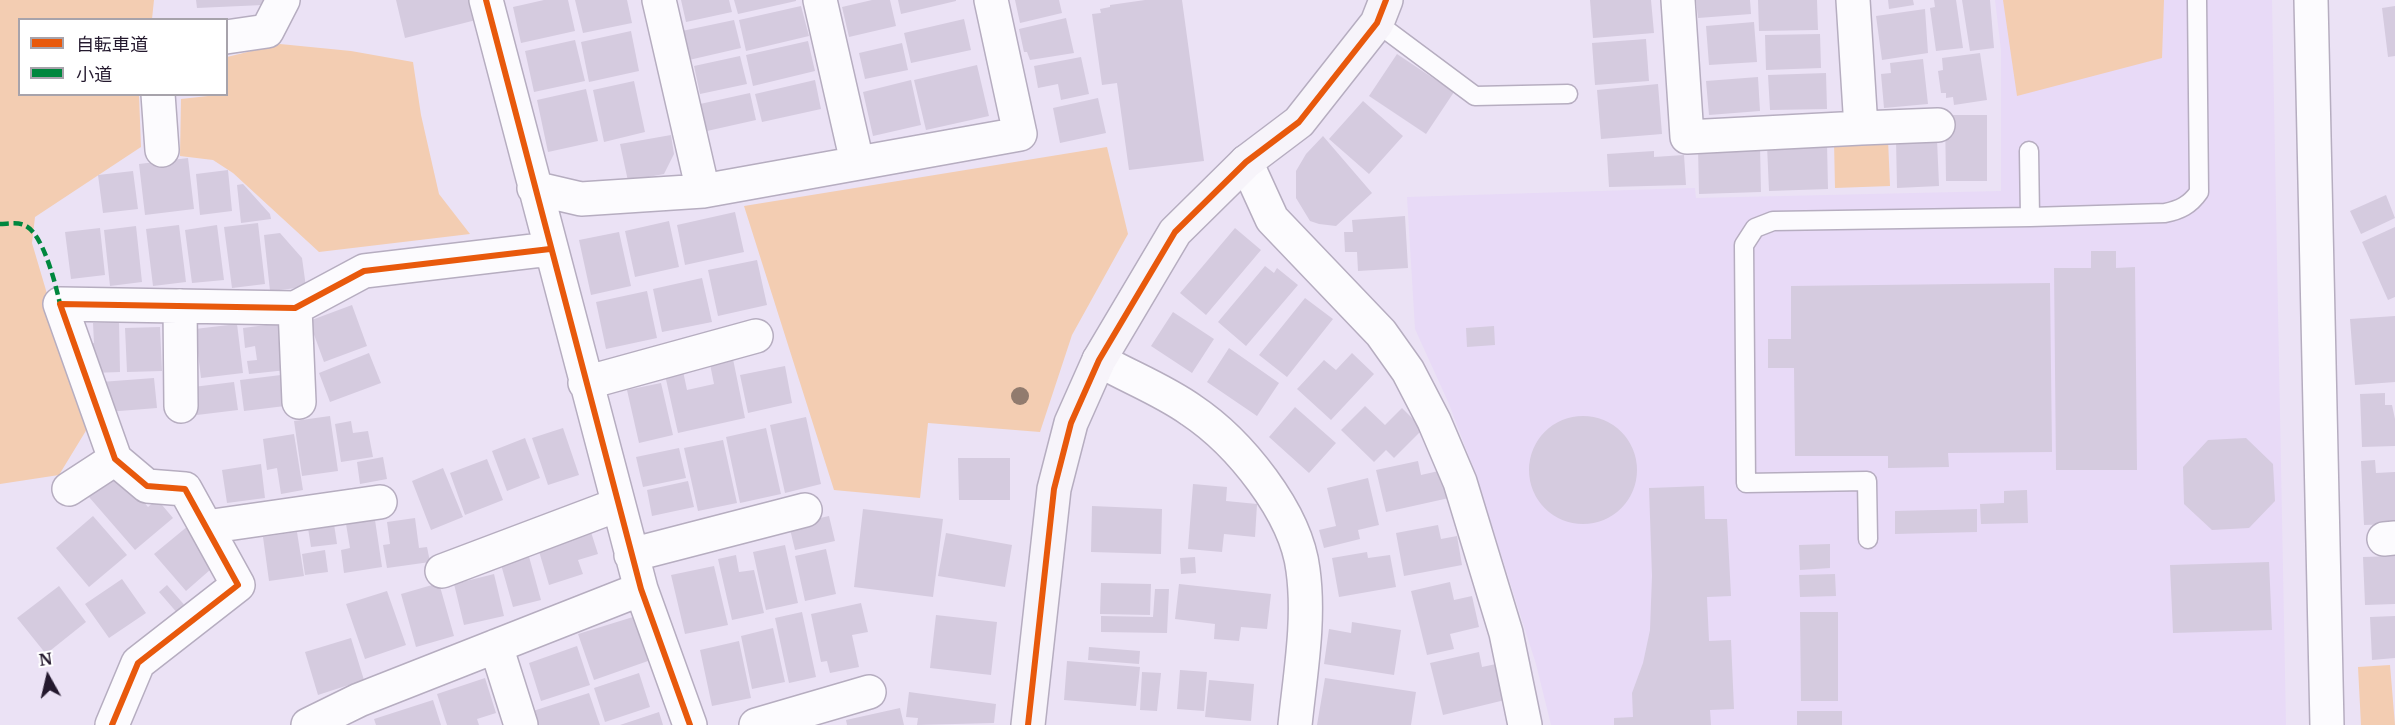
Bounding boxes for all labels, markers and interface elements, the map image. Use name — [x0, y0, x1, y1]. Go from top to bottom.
legend — [18, 18, 228, 96]
text: 自転車道 — [76, 33, 148, 56]
text: 小道 — [76, 63, 112, 86]
north arrow — [18, 647, 78, 707]
text: N — [38, 648, 53, 670]

